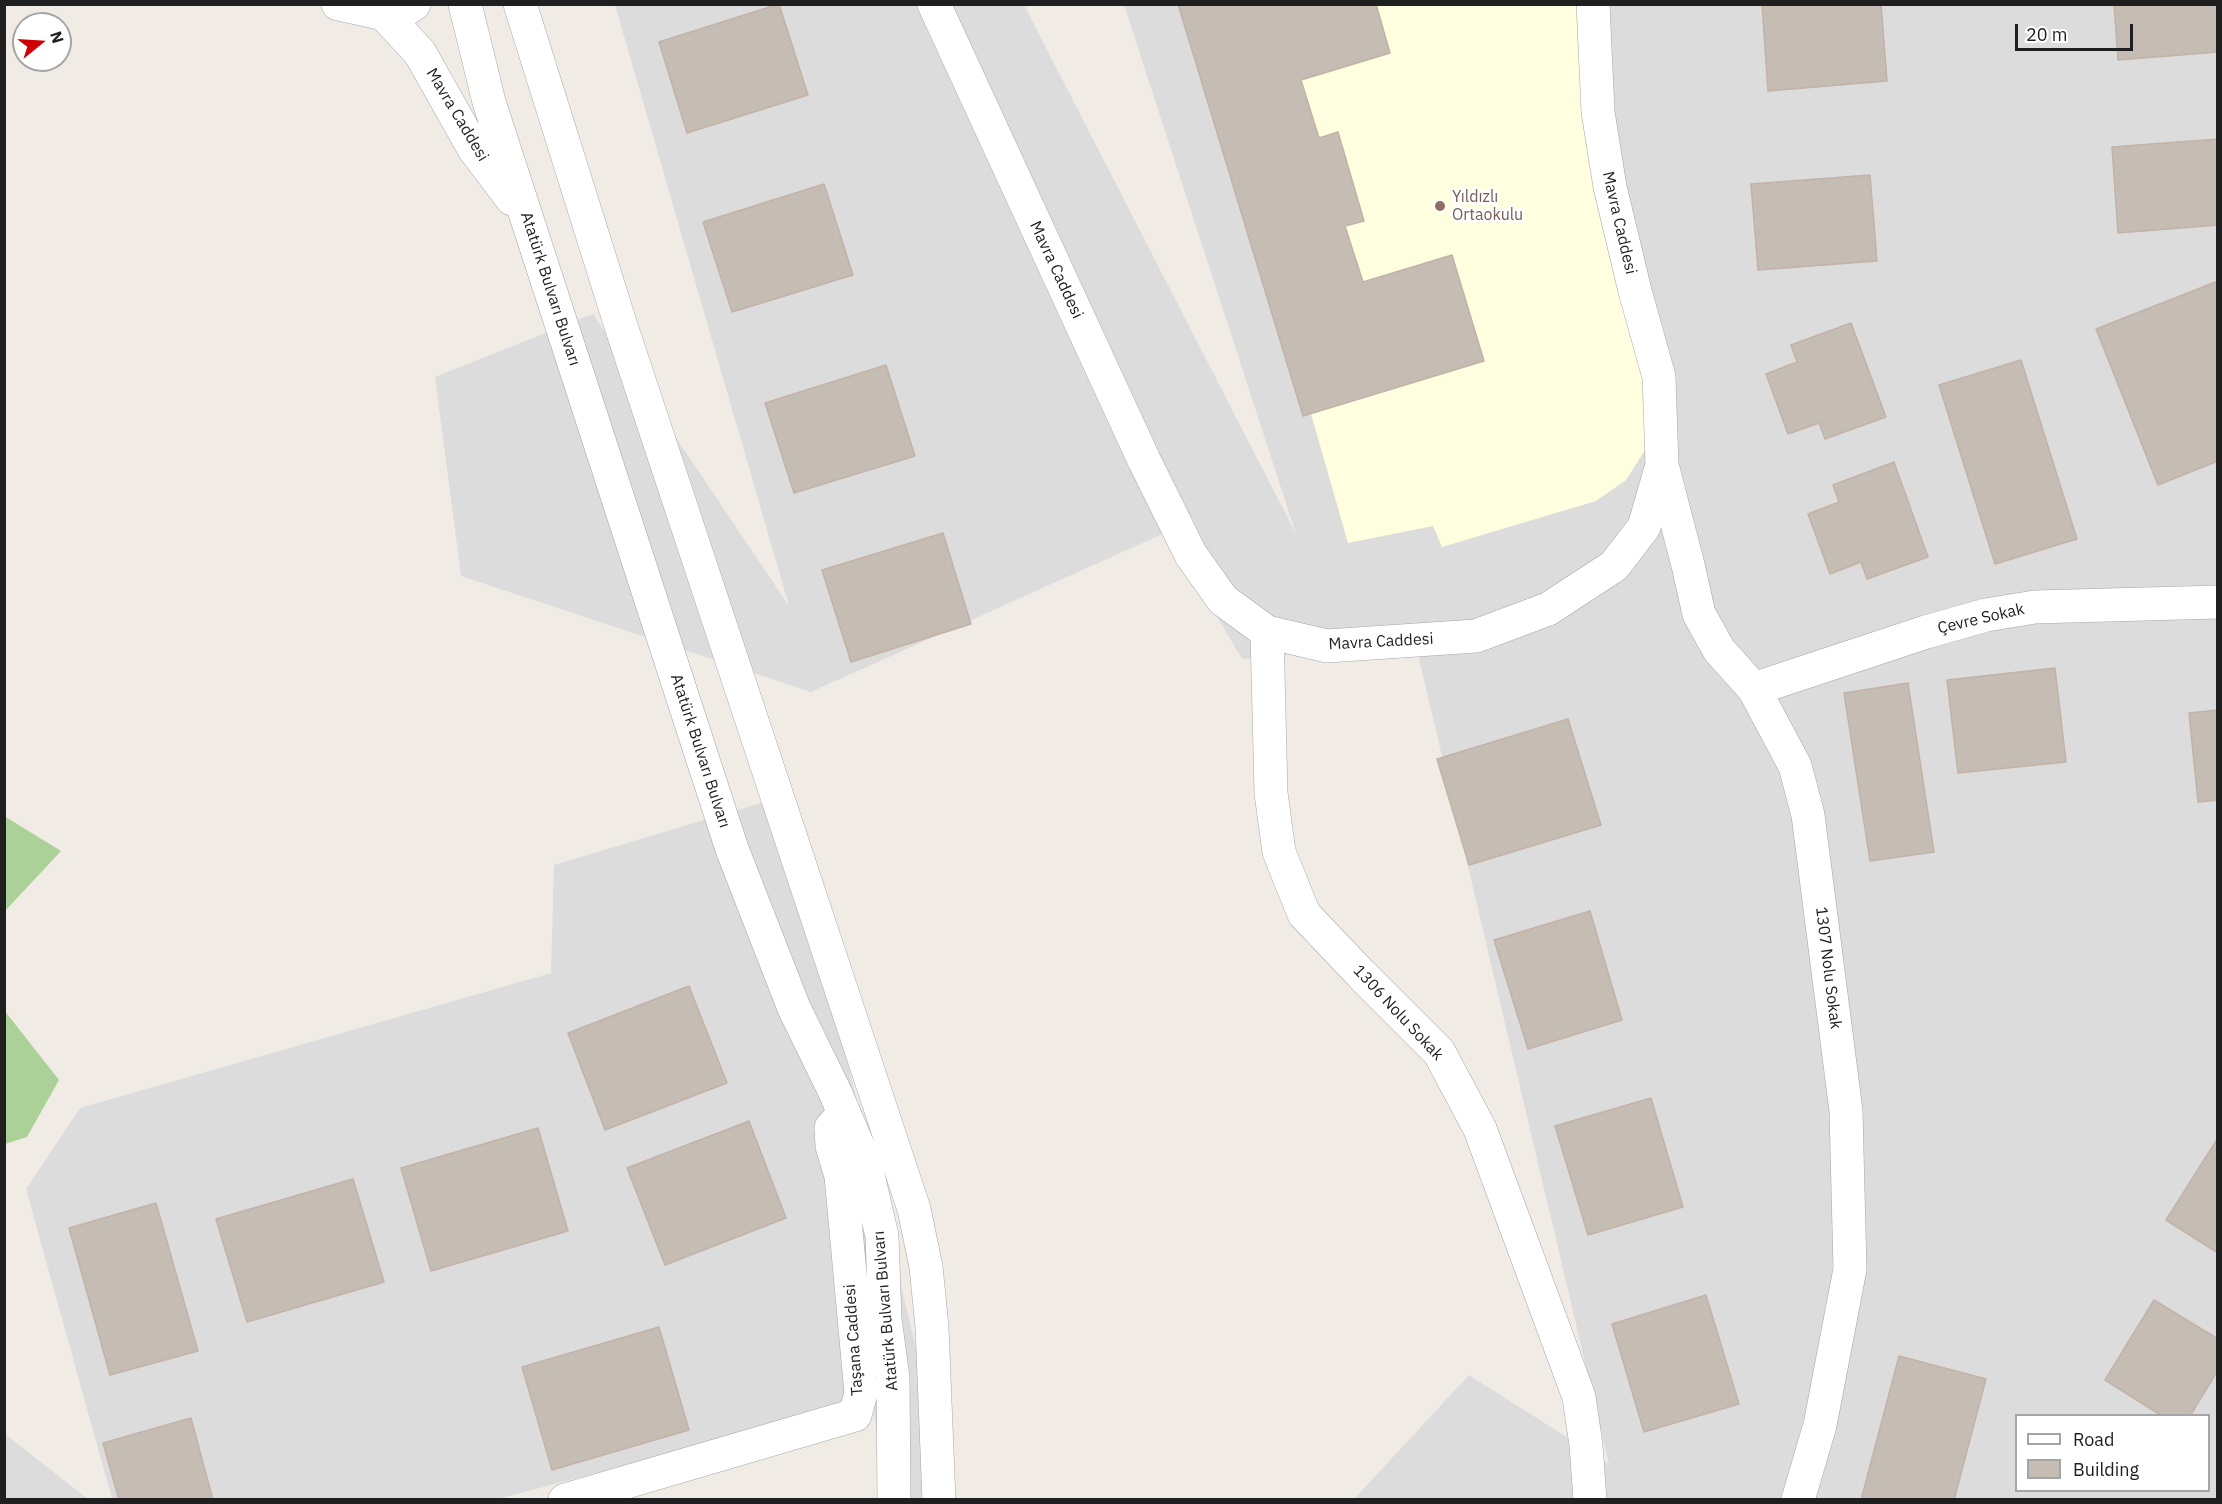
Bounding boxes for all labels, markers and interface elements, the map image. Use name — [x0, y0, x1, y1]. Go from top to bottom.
north arrow — [12, 12, 72, 72]
scale bar — [2018, 12, 2136, 50]
text: 20 m — [2026, 23, 2068, 46]
text: N — [46, 28, 69, 46]
street label: Mavra Caddesi — [422, 65, 492, 165]
street label: Mavra Caddesi — [1598, 170, 1640, 276]
place label: Yıldızlı Ortaokulu — [1452, 187, 1523, 225]
marker: Yıldızlı Ortaokulu — [1433, 199, 1447, 213]
street label: Atatürk Bulvarı Bulvarı — [516, 210, 584, 368]
street label: Mavra Caddesi — [1025, 218, 1087, 322]
street label: Çevre Sokak — [1936, 600, 2026, 638]
street label: Mavra Caddesi — [1328, 630, 1434, 654]
street label: Atatürk Bulvarı Bulvarı — [666, 672, 734, 830]
street label: 1307 Nolu Sokak — [1811, 906, 1845, 1030]
street label: 1306 Nolu Sokak — [1349, 961, 1447, 1065]
street label: Atatürk Bulvarı Bulvarı — [869, 1230, 903, 1392]
street label: Taşana Caddesi — [841, 1283, 867, 1397]
legend — [2015, 1414, 2210, 1492]
text: Road — [2073, 1428, 2114, 1451]
text: Building — [2073, 1458, 2139, 1481]

